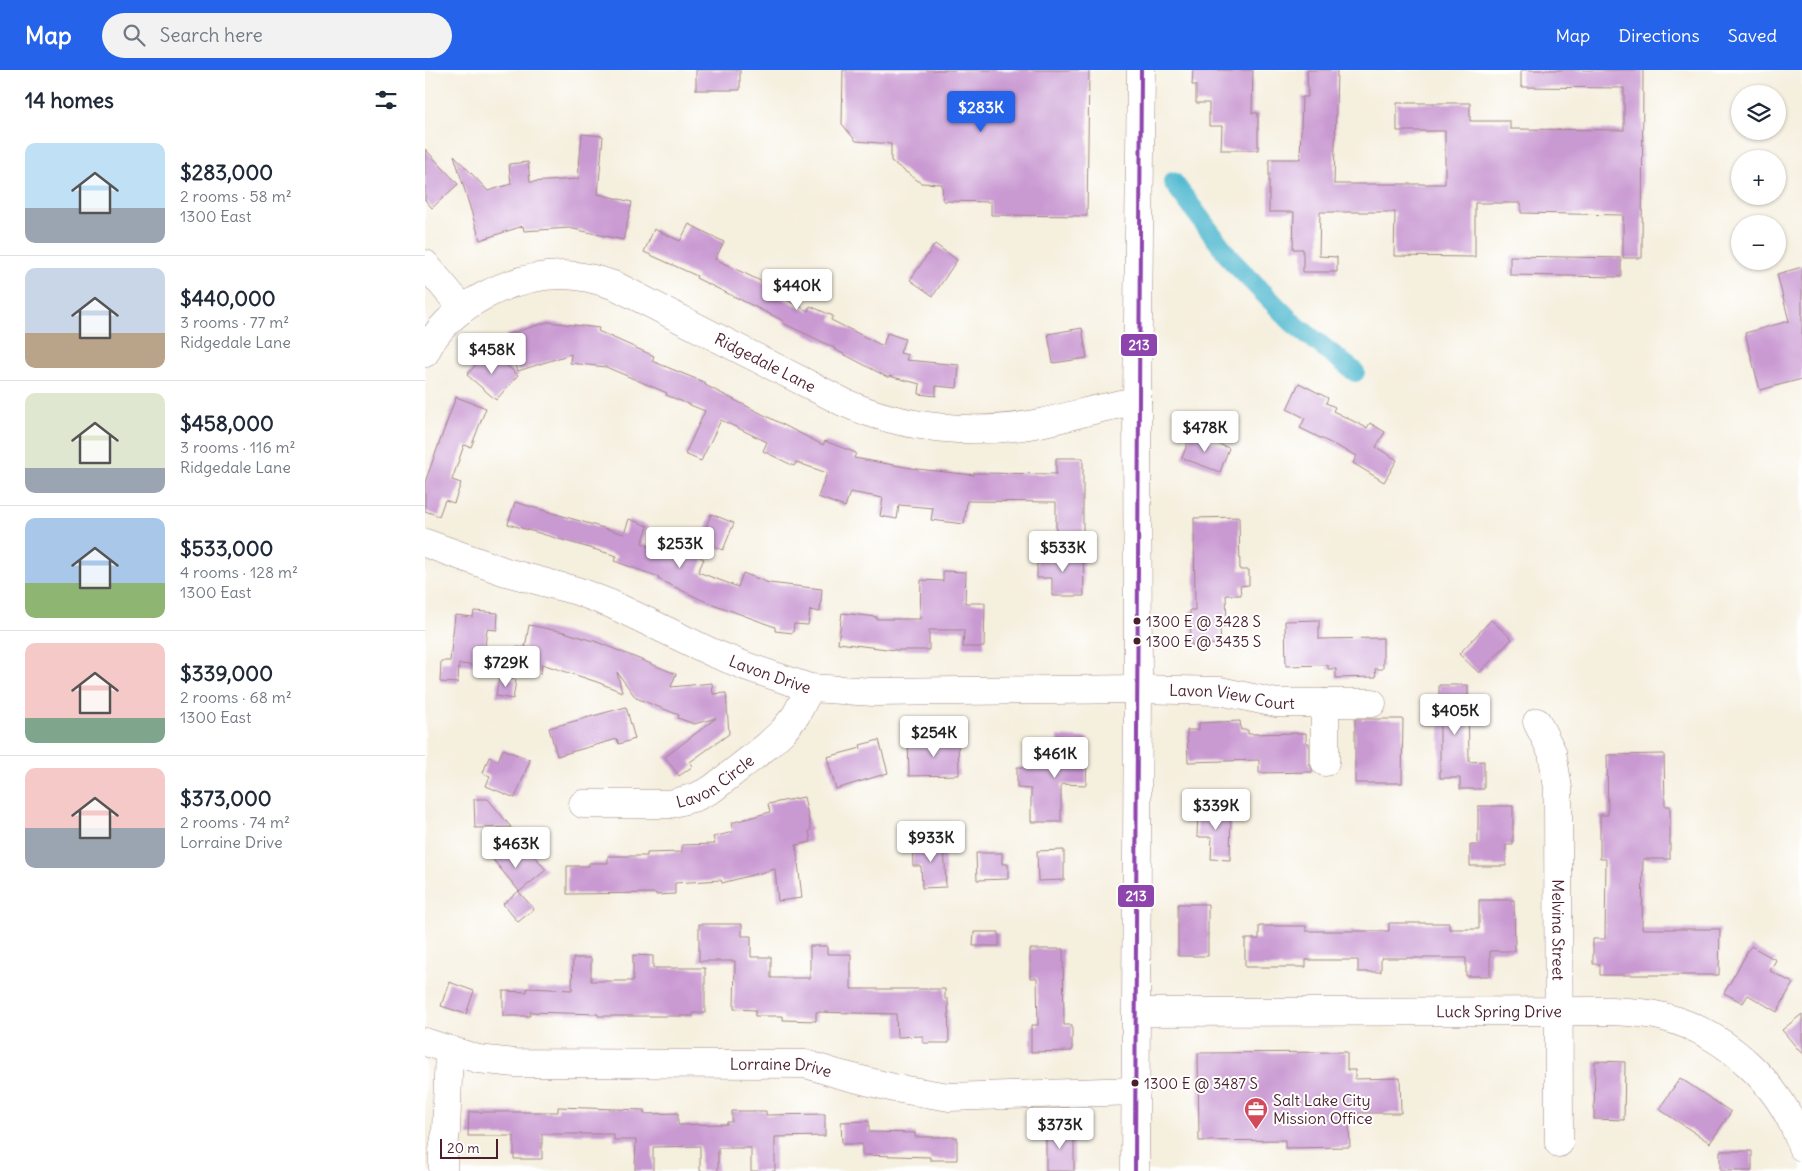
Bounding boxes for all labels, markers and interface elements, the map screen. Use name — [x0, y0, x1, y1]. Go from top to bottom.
search box — [102, 13, 452, 58]
text: Map — [25, 20, 72, 50]
icon: search — [120, 21, 148, 49]
text: Search here — [160, 23, 263, 47]
text: Map — [1555, 24, 1590, 47]
text: Directions — [1618, 24, 1700, 47]
text: Saved — [1728, 24, 1777, 47]
map controls — [1731, 85, 1786, 270]
button: layers — [1731, 85, 1786, 140]
icon: filters — [372, 86, 400, 114]
text: 14 homes — [25, 87, 114, 114]
pin: $283K — [946, 90, 1016, 133]
text: $283K — [958, 97, 1004, 117]
button: + — [1731, 150, 1786, 205]
text: $283,000 — [180, 159, 273, 186]
icon: home — [65, 163, 125, 223]
text: 2 rooms · 58 m² — [180, 186, 292, 206]
text: 1300 East — [180, 206, 251, 226]
button: − — [1731, 215, 1786, 270]
pin: $440K — [762, 268, 832, 311]
text: $440K — [773, 275, 821, 295]
text: $440,000 — [180, 285, 276, 312]
icon: home — [65, 288, 125, 348]
text: 3 rooms · 77 m² — [180, 312, 289, 332]
street label: Ridgedale Lane — [711, 328, 819, 396]
text: Ridgedale Lane — [180, 332, 291, 352]
pin: $458K — [457, 332, 527, 375]
line badge: 213 — [1120, 333, 1158, 357]
text: 213 — [1128, 336, 1150, 354]
text: $458K — [469, 339, 515, 359]
text: $458,000 — [180, 410, 274, 437]
pin: $478K — [1170, 410, 1240, 453]
icon: home — [65, 413, 125, 473]
text: $478K — [1183, 417, 1227, 437]
text: 3 rooms · 116 m² — [180, 437, 296, 457]
text: Ridgedale Lane — [180, 457, 291, 477]
pin: $253K — [645, 526, 715, 569]
pin: $533K — [1028, 530, 1098, 573]
text: $253K — [657, 533, 703, 553]
text: $533,000 — [180, 535, 273, 562]
text: $533K — [1040, 537, 1086, 557]
icon: home — [65, 538, 125, 598]
text: 4 rooms · 128 m² — [180, 562, 298, 582]
text: 1300 East — [180, 582, 251, 602]
place label: 1300 E @ 3428 S — [1146, 612, 1261, 631]
marker: 1300 E @ 3428 S — [1132, 616, 1142, 626]
place label: 1300 E @ 3435 S — [1146, 632, 1261, 651]
marker: 1300 E @ 3435 S — [1132, 636, 1142, 646]
pin: $729K — [471, 646, 541, 688]
street label: Lavon Drive — [726, 650, 814, 698]
text: $729K — [484, 652, 528, 672]
text: $339,000 — [180, 660, 273, 687]
icon: home — [65, 663, 125, 723]
street label: Lavon View Court — [1169, 680, 1295, 713]
text: 2 rooms · 68 m² — [180, 687, 292, 707]
pin: $405K — [1420, 694, 1490, 736]
text: $405K — [1431, 700, 1479, 720]
text: 1300 East — [180, 707, 251, 727]
pin: $254K — [899, 716, 969, 758]
text: $254K — [911, 722, 957, 742]
pin: $461K — [1020, 736, 1090, 779]
text: $461K — [1033, 743, 1077, 763]
street label: Lavon Circle — [674, 750, 758, 812]
text: $373,000 — [180, 785, 272, 812]
icon: home — [65, 788, 125, 848]
pin: $339K — [1181, 788, 1251, 831]
text: $339K — [1193, 795, 1239, 815]
text: 2 rooms · 74 m² — [180, 812, 290, 832]
pin: $933K — [896, 820, 966, 863]
pin: $463K — [481, 826, 551, 869]
text: $933K — [908, 827, 954, 847]
text: Lorraine Drive — [180, 832, 283, 852]
text: $463K — [493, 833, 539, 853]
street label: Melvina Street — [1548, 879, 1569, 981]
line badge: 213 — [1117, 884, 1155, 908]
text: 213 — [1125, 887, 1147, 905]
street label: Luck Spring Drive — [1436, 1001, 1562, 1021]
street label: Lorraine Drive — [730, 1054, 834, 1081]
place label: 1300 E @ 3487 S — [1144, 1074, 1258, 1093]
marker: 1300 E @ 3487 S — [1130, 1078, 1140, 1088]
place label: Salt Lake City Mission Office — [1273, 1090, 1373, 1128]
office icon: Salt Lake City Mission Office — [1243, 1096, 1269, 1130]
pin: $373K — [1025, 1108, 1095, 1150]
text: $373K — [1038, 1114, 1082, 1134]
scale bar — [440, 1136, 497, 1159]
text: 20 m — [447, 1139, 480, 1157]

